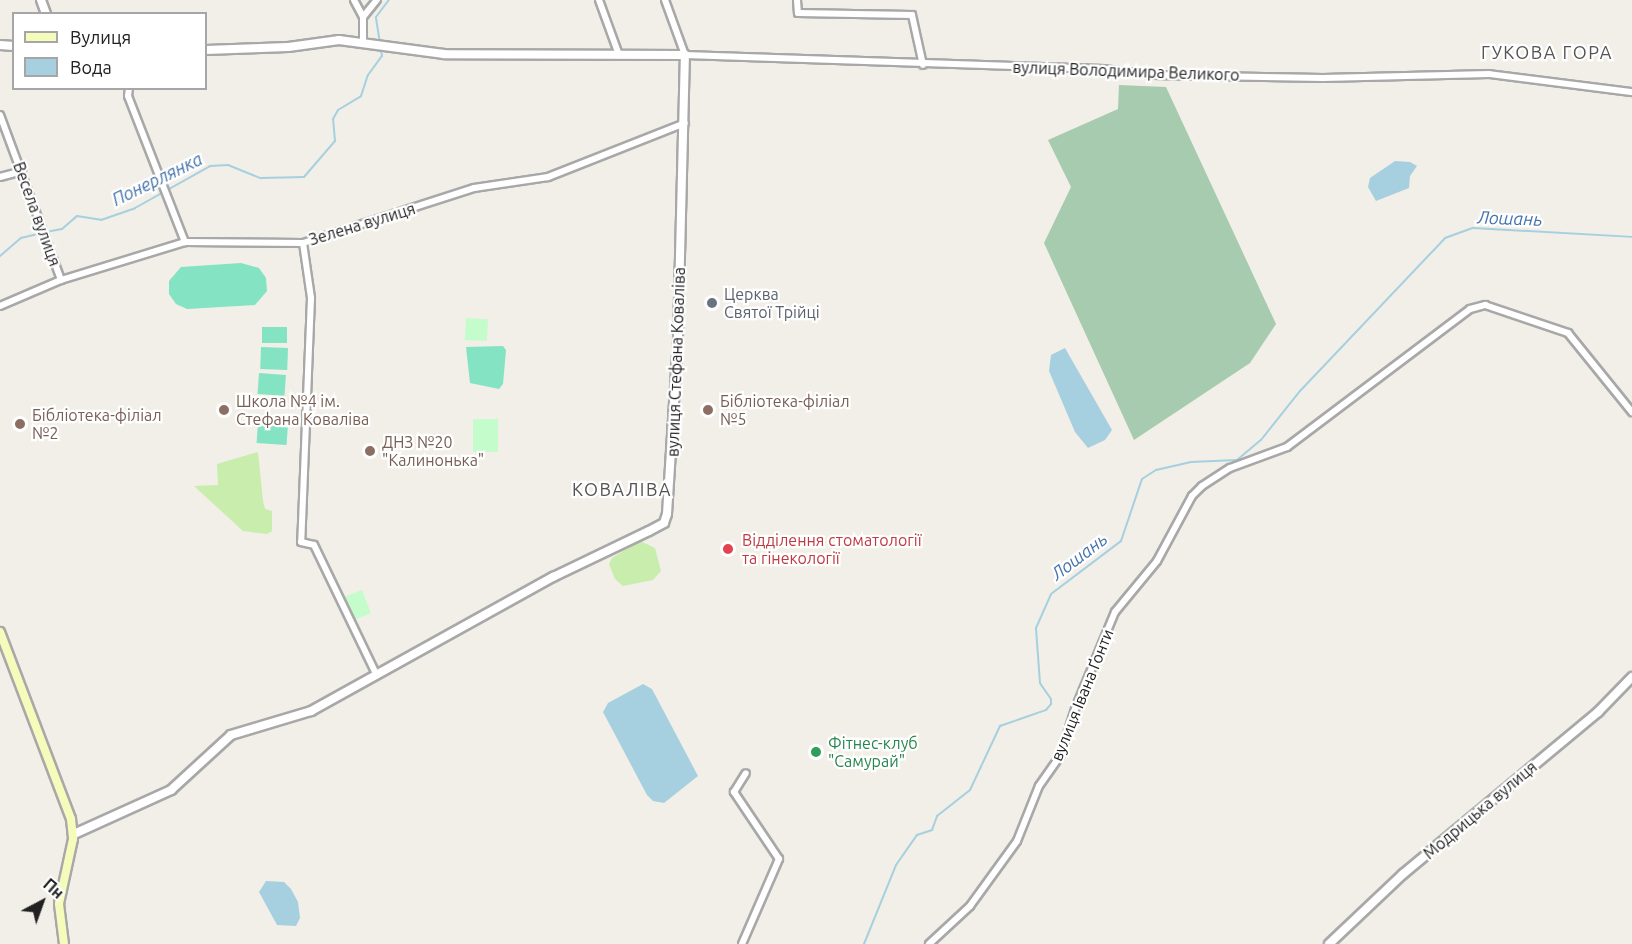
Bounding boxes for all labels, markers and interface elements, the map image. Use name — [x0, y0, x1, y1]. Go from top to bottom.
legend — [12, 12, 207, 90]
text: Вулиця — [70, 27, 131, 47]
district label: ГУКОВА ГОРА — [1481, 41, 1613, 63]
text: Вода — [70, 57, 112, 77]
street label: вулиця Володимира Великого — [1012, 57, 1240, 85]
water label: Понерлянка — [108, 148, 206, 210]
street label: Весела вулиця — [9, 159, 65, 269]
street label: Зелена вулиця — [306, 199, 418, 249]
water label: Лошань — [1477, 206, 1543, 230]
street label: вулиця Стефана Коваліва — [663, 267, 689, 457]
place label: Церква Святої Трійці — [724, 284, 820, 322]
marker: Церква Святої Трійці — [705, 296, 719, 310]
place label: Школа №4 ім. Стефана Коваліва — [236, 391, 369, 429]
place label: Бібліотека-філіал №5 — [720, 391, 850, 429]
marker: Школа №4 ім. Стефана Коваліва — [217, 403, 231, 417]
marker: Бібліотека-філіал №5 — [701, 403, 715, 417]
place label: Бібліотека-філіал №2 — [32, 405, 162, 443]
marker: Бібліотека-філіал №2 — [13, 417, 27, 431]
place label: ДНЗ №20 "Калинонька" — [382, 432, 484, 470]
marker: ДНЗ №20 "Калинонька" — [363, 444, 377, 458]
district label: КОВАЛІВА — [572, 478, 672, 500]
water label: Лошань — [1047, 528, 1111, 584]
place label: Відділення стоматології та гінекології — [742, 530, 922, 568]
marker: Відділення стоматології та гінекології — [719, 540, 737, 558]
street label: вулиця Івана Ґонти — [1047, 626, 1117, 764]
place label: Фітнес-клуб "Самурай" — [828, 733, 918, 771]
marker: Фітнес-клуб "Самурай" — [809, 745, 823, 759]
street label: Модрицька вулиця — [1419, 757, 1541, 863]
north arrow — [12, 872, 72, 932]
text: Пн — [40, 875, 68, 902]

